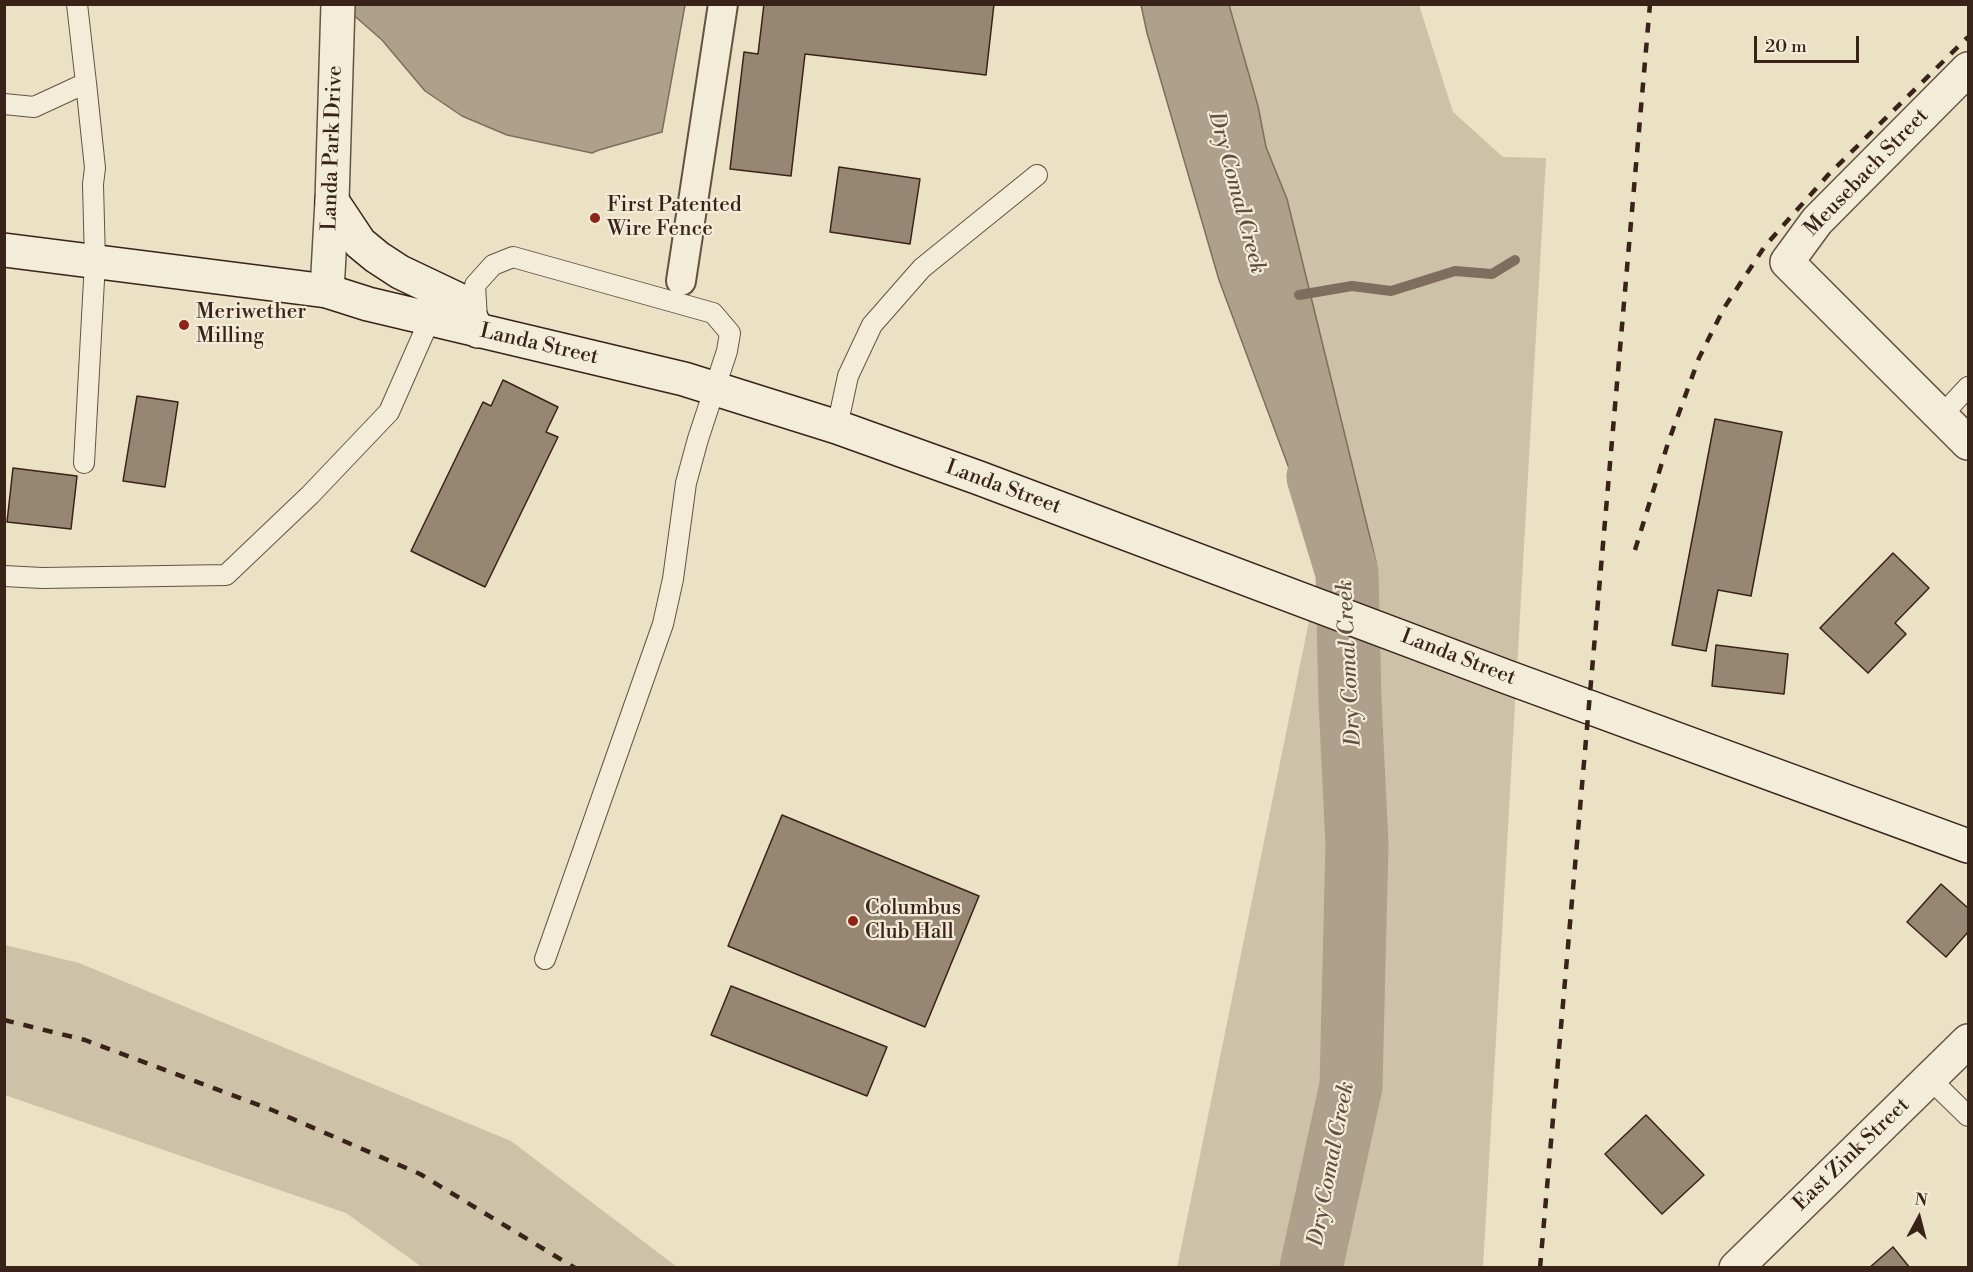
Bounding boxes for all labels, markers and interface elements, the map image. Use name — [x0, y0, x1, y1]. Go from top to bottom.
scale bar — [1757, 24, 1862, 62]
text: 20 m — [1765, 35, 1807, 58]
street label: Landa Park Drive — [318, 65, 348, 231]
street label: Meusebach Street — [1800, 104, 1934, 242]
water label: Dry Comal Creek — [1202, 109, 1270, 277]
place label: First Patented Wire Fence — [607, 193, 742, 243]
marker: First Patented Wire Fence — [588, 211, 602, 225]
place label: Meriwether Milling — [196, 300, 306, 350]
marker: Meriwether Milling — [177, 318, 191, 332]
street label: Landa Street — [477, 319, 601, 371]
street label: Landa Street — [942, 455, 1064, 521]
water label: Dry Comal Creek — [1332, 579, 1368, 747]
street label: Landa Street — [1397, 625, 1519, 691]
place label: Columbus Club Hall — [865, 896, 961, 946]
marker: Columbus Club Hall — [846, 914, 860, 928]
water label: Dry Comal Creek — [1303, 1080, 1361, 1248]
street label: East Zink Street — [1789, 1093, 1915, 1217]
north arrow — [1889, 1188, 1949, 1248]
text: N — [1914, 1189, 1929, 1211]

